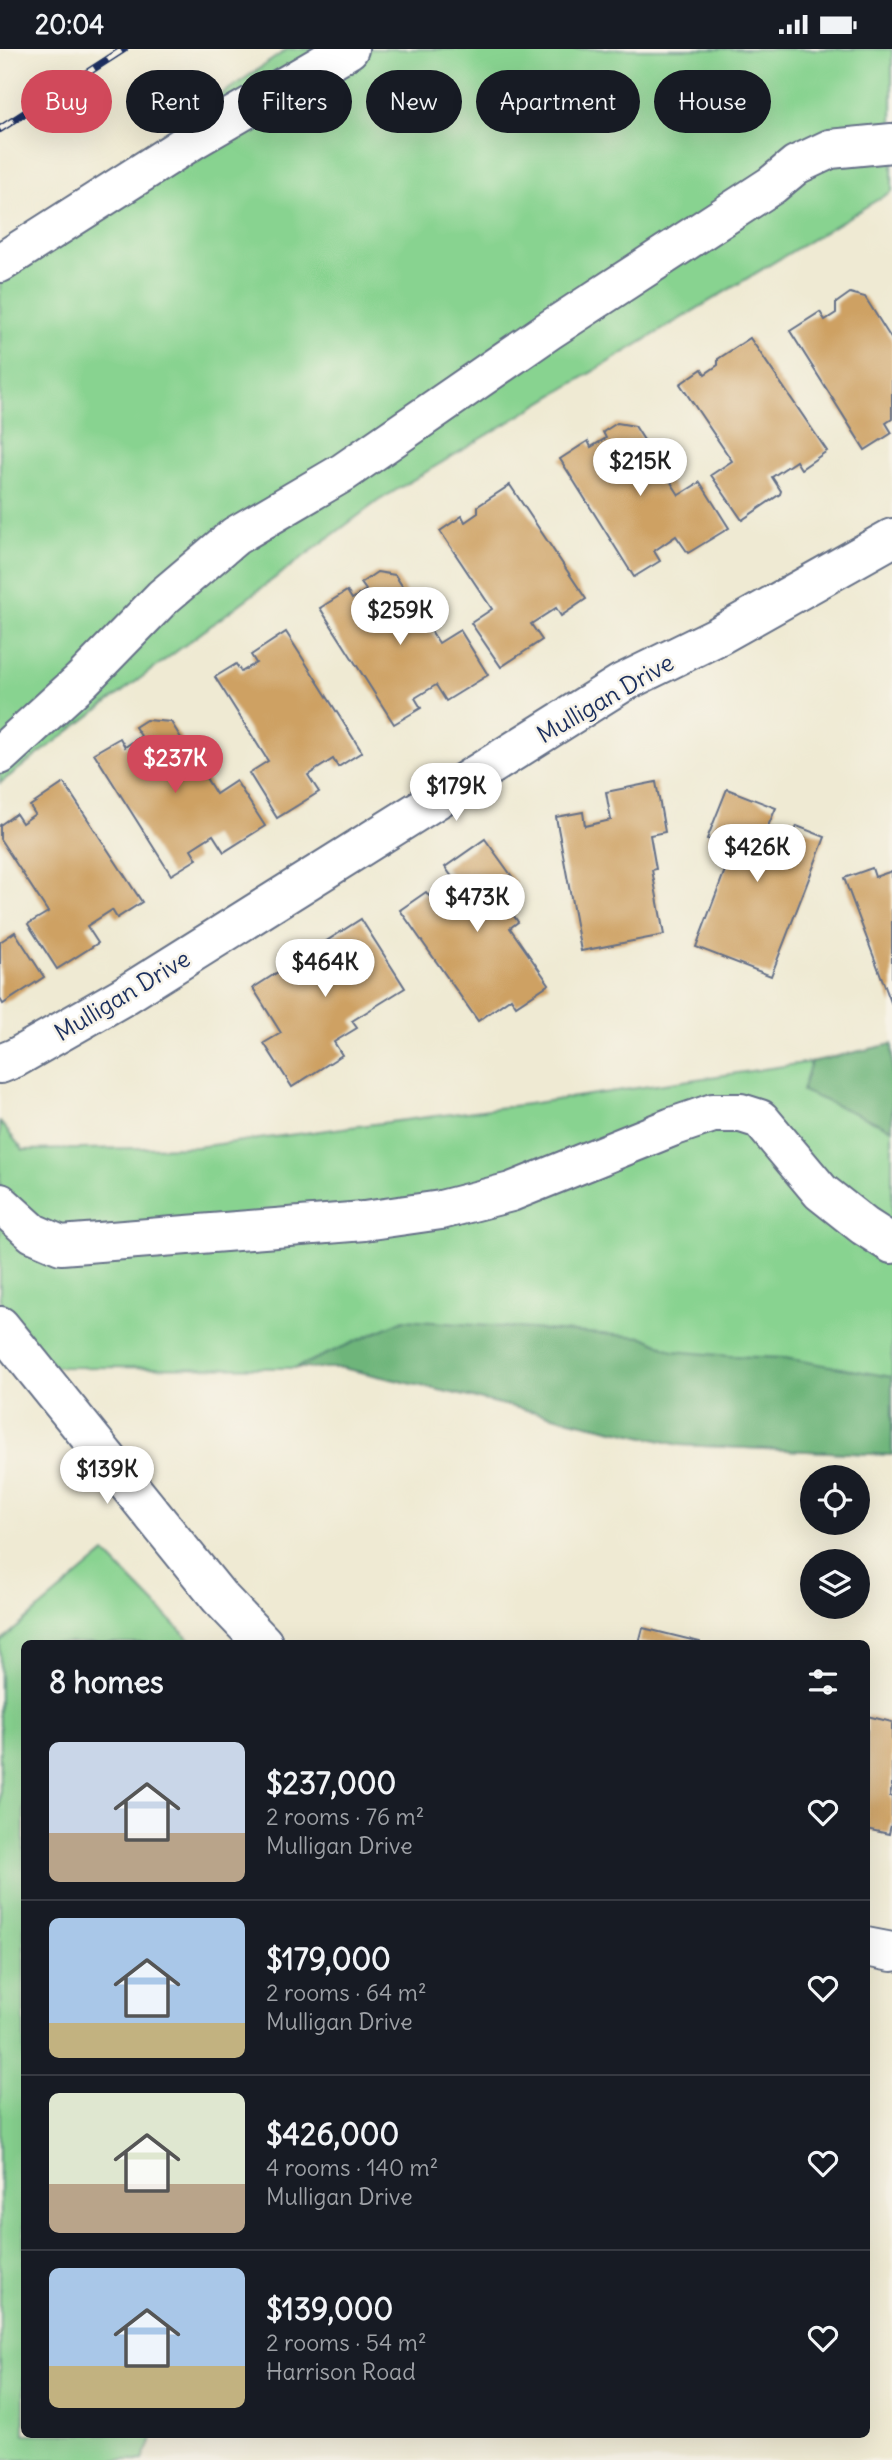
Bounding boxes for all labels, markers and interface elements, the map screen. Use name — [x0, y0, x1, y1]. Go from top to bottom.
text: 20:04 — [35, 8, 104, 41]
chip: Buy — [21, 70, 112, 133]
chip: Rent — [126, 70, 224, 133]
chip: Filters — [238, 70, 352, 133]
chip: New — [366, 70, 462, 133]
chip: Apartment — [476, 70, 640, 133]
chip: House — [654, 70, 771, 133]
pin: $215K — [591, 439, 689, 498]
text: $215K — [609, 446, 671, 475]
pin: $259K — [351, 587, 449, 647]
text: $259K — [367, 595, 433, 624]
street label: Mulligan Drive — [531, 647, 679, 749]
pin: $237K — [126, 735, 224, 795]
text: $237K — [143, 743, 207, 772]
pin: $179K — [407, 763, 505, 823]
text: $179K — [426, 771, 486, 800]
pin: $426K — [708, 825, 806, 884]
text: $426K — [724, 832, 790, 861]
pin: $473K — [428, 875, 526, 934]
text: $473K — [445, 882, 509, 911]
pin: $464K — [276, 939, 374, 999]
street label: Mulligan Drive — [49, 943, 195, 1047]
text: $464K — [292, 947, 358, 976]
pin: $139K — [58, 1447, 156, 1506]
text: $139K — [76, 1454, 138, 1483]
map controls — [800, 1465, 870, 1619]
button: locate — [800, 1465, 870, 1535]
button: layers — [800, 1549, 870, 1619]
text: 8 homes — [49, 1663, 164, 1701]
icon: filters — [804, 1663, 842, 1701]
text: $237,000 — [266, 1764, 396, 1802]
icon: home — [105, 1770, 189, 1854]
icon: heart — [804, 1793, 842, 1831]
text: 2 rooms · 76 m² — [266, 1802, 424, 1831]
text: Mulligan Drive — [266, 1831, 413, 1860]
text: $179,000 — [266, 1940, 391, 1978]
icon: home — [105, 1946, 189, 2030]
icon: heart — [804, 1969, 842, 2007]
text: 2 rooms · 64 m² — [266, 1978, 427, 2007]
text: Mulligan Drive — [266, 2007, 413, 2036]
text: $426,000 — [266, 2115, 399, 2153]
icon: home — [105, 2121, 189, 2205]
icon: heart — [804, 2144, 842, 2182]
text: 4 rooms · 140 m² — [266, 2153, 438, 2182]
text: Mulligan Drive — [266, 2182, 413, 2211]
text: $139,000 — [266, 2290, 393, 2328]
icon: home — [105, 2296, 189, 2380]
icon: heart — [804, 2319, 842, 2357]
text: 2 rooms · 54 m² — [266, 2328, 427, 2357]
text: Harrison Road — [266, 2357, 416, 2386]

